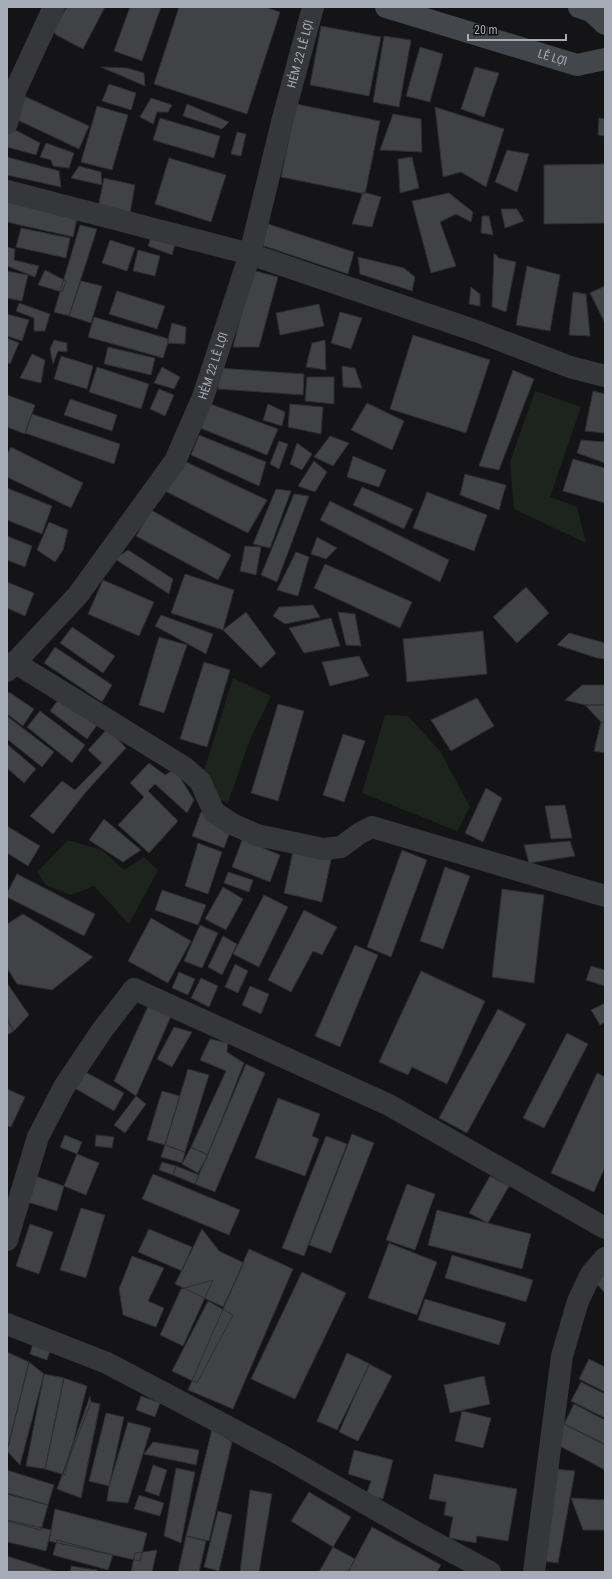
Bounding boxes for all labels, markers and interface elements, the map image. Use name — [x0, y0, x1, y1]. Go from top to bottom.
scale bar — [468, 16, 566, 42]
street label: HẺM 22 LÊ LỢI — [284, 19, 316, 90]
text: 20 m — [474, 23, 498, 37]
street label: LÊ LỢI — [536, 47, 569, 69]
street label: HẺM 22 LÊ LỢI — [196, 331, 231, 401]

